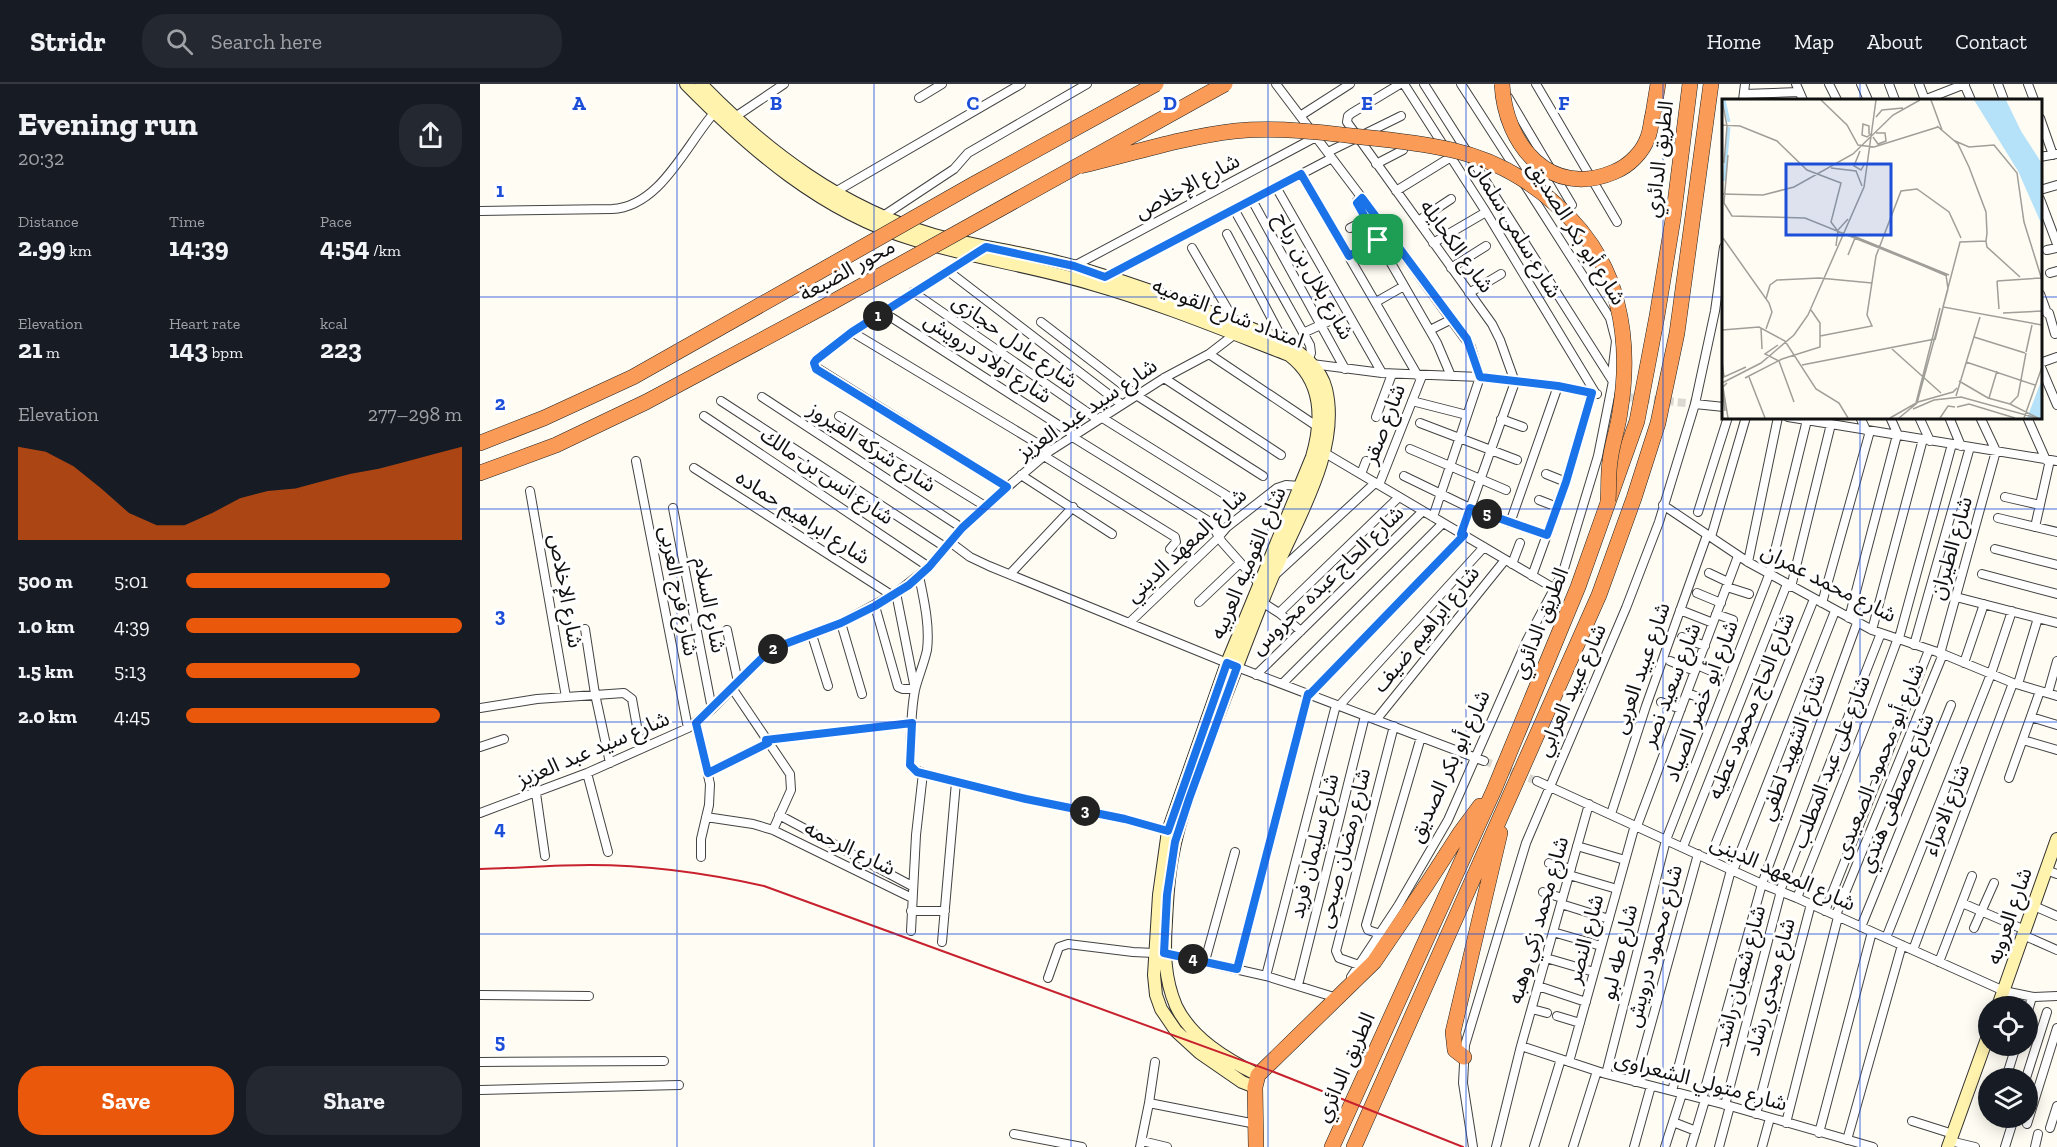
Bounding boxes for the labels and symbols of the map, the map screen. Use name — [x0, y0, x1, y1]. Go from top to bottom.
text: A — [572, 91, 586, 115]
text: B — [770, 91, 782, 115]
text: C — [967, 91, 980, 115]
text: D — [1163, 91, 1177, 115]
text: E — [1361, 91, 1373, 115]
text: F — [1558, 91, 1570, 115]
street label: الطريق الدائري — [1639, 99, 1682, 219]
inset map — [1722, 99, 2042, 418]
street label: شارع الإخلاص — [1130, 147, 1245, 226]
street label: شارع سلمى سلمان — [1463, 155, 1567, 304]
street label: شارع أبو بكر الصديق — [1521, 156, 1632, 311]
text: 1 — [496, 178, 504, 202]
street label: شارع الكحايله — [1413, 194, 1500, 299]
street label: شارع بلال بن رباح — [1267, 208, 1360, 345]
pin — [1352, 214, 1403, 265]
street label: محور الضبعة — [795, 233, 899, 306]
street label: امتداد شارع القوميه — [1148, 272, 1308, 356]
street label: شارع عادل حجازى — [946, 288, 1083, 396]
pin: 1 — [863, 301, 893, 331]
street label: شارع اولاد درويش — [918, 307, 1057, 411]
street label: شارع سيد عبد العزيز — [1011, 353, 1163, 468]
street label: شارع صقر — [1357, 380, 1413, 469]
text: 2 — [495, 391, 506, 415]
street label: شارع شركه الفيروز — [801, 395, 941, 500]
street label: شارع انس بن مالك — [754, 422, 899, 532]
street label: شارع ابراهيم حماده — [730, 464, 875, 572]
street label: شارع المعهد الديني — [1120, 482, 1254, 610]
street label: شارع القوميه العربيه — [1204, 483, 1294, 644]
street label: شارع الطيران — [1924, 493, 1980, 603]
pin: 5 — [1472, 499, 1502, 529]
street label: شارع الحاج عبده محروس — [1245, 500, 1411, 661]
street label: شارع فرج العربى — [652, 524, 704, 659]
street label: شارع الإخلاص — [541, 532, 589, 650]
street label: شارع محمد عمران — [1756, 538, 1901, 630]
street label: شارع السلام — [685, 555, 732, 656]
street label: شارع ابراهيم ضيف — [1367, 560, 1487, 699]
street label: الطريق الدائري — [1506, 564, 1577, 683]
street label: شارع عبيد العربى — [1606, 599, 1678, 738]
text: 3 — [495, 603, 506, 627]
street label: شارع الحاج محمود عطيه — [1702, 609, 1802, 804]
street label: شارع أبو خضر الصياد — [1658, 617, 1746, 786]
street label: شارع سعيد نصر — [1635, 619, 1708, 752]
street label: شارع عبيد العرابي — [1530, 620, 1614, 762]
pin: 2 — [758, 634, 788, 664]
street label: شارع أبو محمود الصعيدى — [1828, 659, 1932, 863]
street label: شارع الشهيد لطفي — [1753, 670, 1833, 825]
street label: شارع على عبد المطلب — [1786, 672, 1878, 853]
street label: شارع أبو بكر الصديق — [1402, 686, 1497, 847]
street label: شارع سيد عبد العزيز — [512, 705, 674, 795]
street label: شارع مصطفى هندي — [1852, 710, 1942, 877]
street label: شارع الامراء — [1917, 761, 1977, 860]
street label: شارع رمضان صبحى — [1312, 765, 1378, 931]
street label: شارع سليمان فريد — [1283, 771, 1346, 922]
pin: 3 — [1070, 796, 1100, 826]
street label: شارع الرحمه — [799, 815, 900, 883]
text: 4 — [494, 816, 506, 840]
street label: شارع المعهد الدينى — [1705, 829, 1860, 919]
street label: شارع محمد زكي وهبه — [1502, 833, 1577, 1007]
street label: شارع محمود درويش — [1620, 862, 1690, 1031]
street label: شارع العروبه — [1980, 864, 2040, 968]
street label: شارع النصر — [1560, 891, 1611, 988]
street label: شارع طه لبو — [1595, 902, 1645, 1003]
street label: شارع شعبان راشد — [1709, 902, 1773, 1050]
street label: شارع مجدي رشاد — [1739, 915, 1804, 1060]
pin: 4 — [1178, 944, 1208, 974]
street label: الطريق الدائري — [1309, 1008, 1383, 1127]
text: 5 — [495, 1029, 505, 1053]
street label: شارع متولي الشعراوى — [1611, 1045, 1790, 1119]

